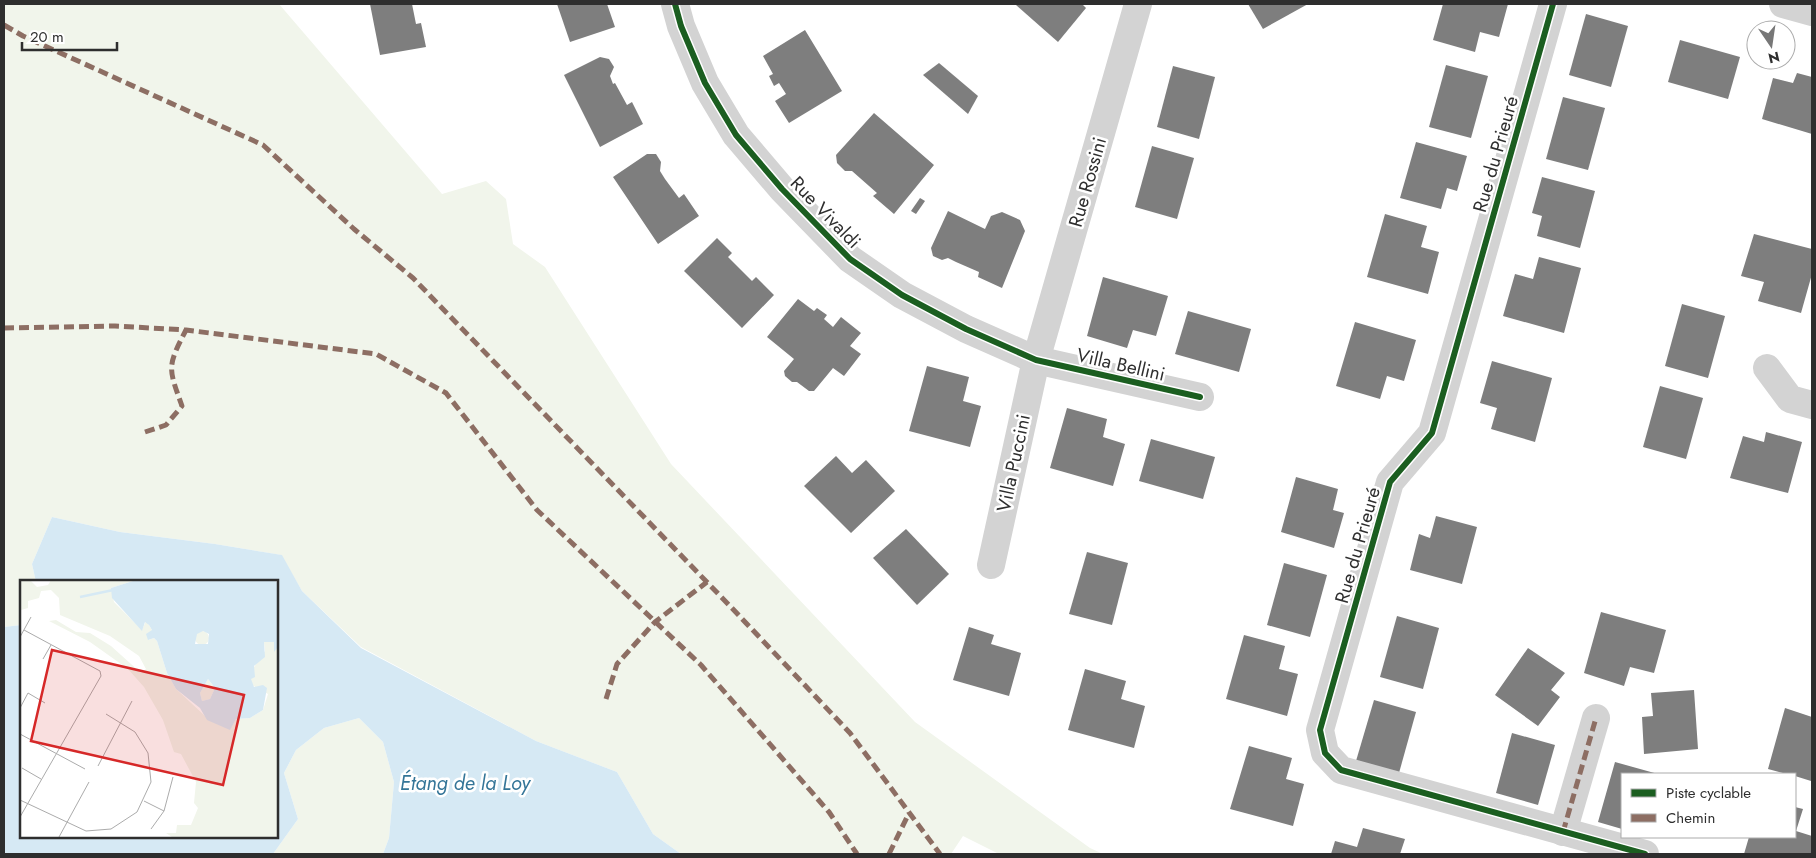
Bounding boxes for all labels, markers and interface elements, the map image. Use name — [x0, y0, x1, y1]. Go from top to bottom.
scale bar — [22, 20, 118, 52]
north arrow — [1746, 20, 1796, 70]
text: 20 m — [30, 26, 64, 48]
text: N — [1766, 47, 1782, 69]
street label: Rue du Prieuré — [1466, 93, 1525, 215]
street label: Rue Rossini — [1062, 134, 1113, 230]
street label: Rue Vivaldi — [784, 170, 867, 255]
street label: Villa Bellini — [1074, 341, 1168, 388]
street label: Villa Puccini — [990, 412, 1037, 514]
street label: Rue du Prieuré — [1328, 484, 1387, 606]
inset map — [20, 580, 278, 838]
water label: Étang de la Loy — [400, 769, 531, 798]
legend — [1621, 773, 1796, 838]
text: Piste cyclable — [1666, 782, 1751, 804]
text: Chemin — [1666, 807, 1715, 829]

